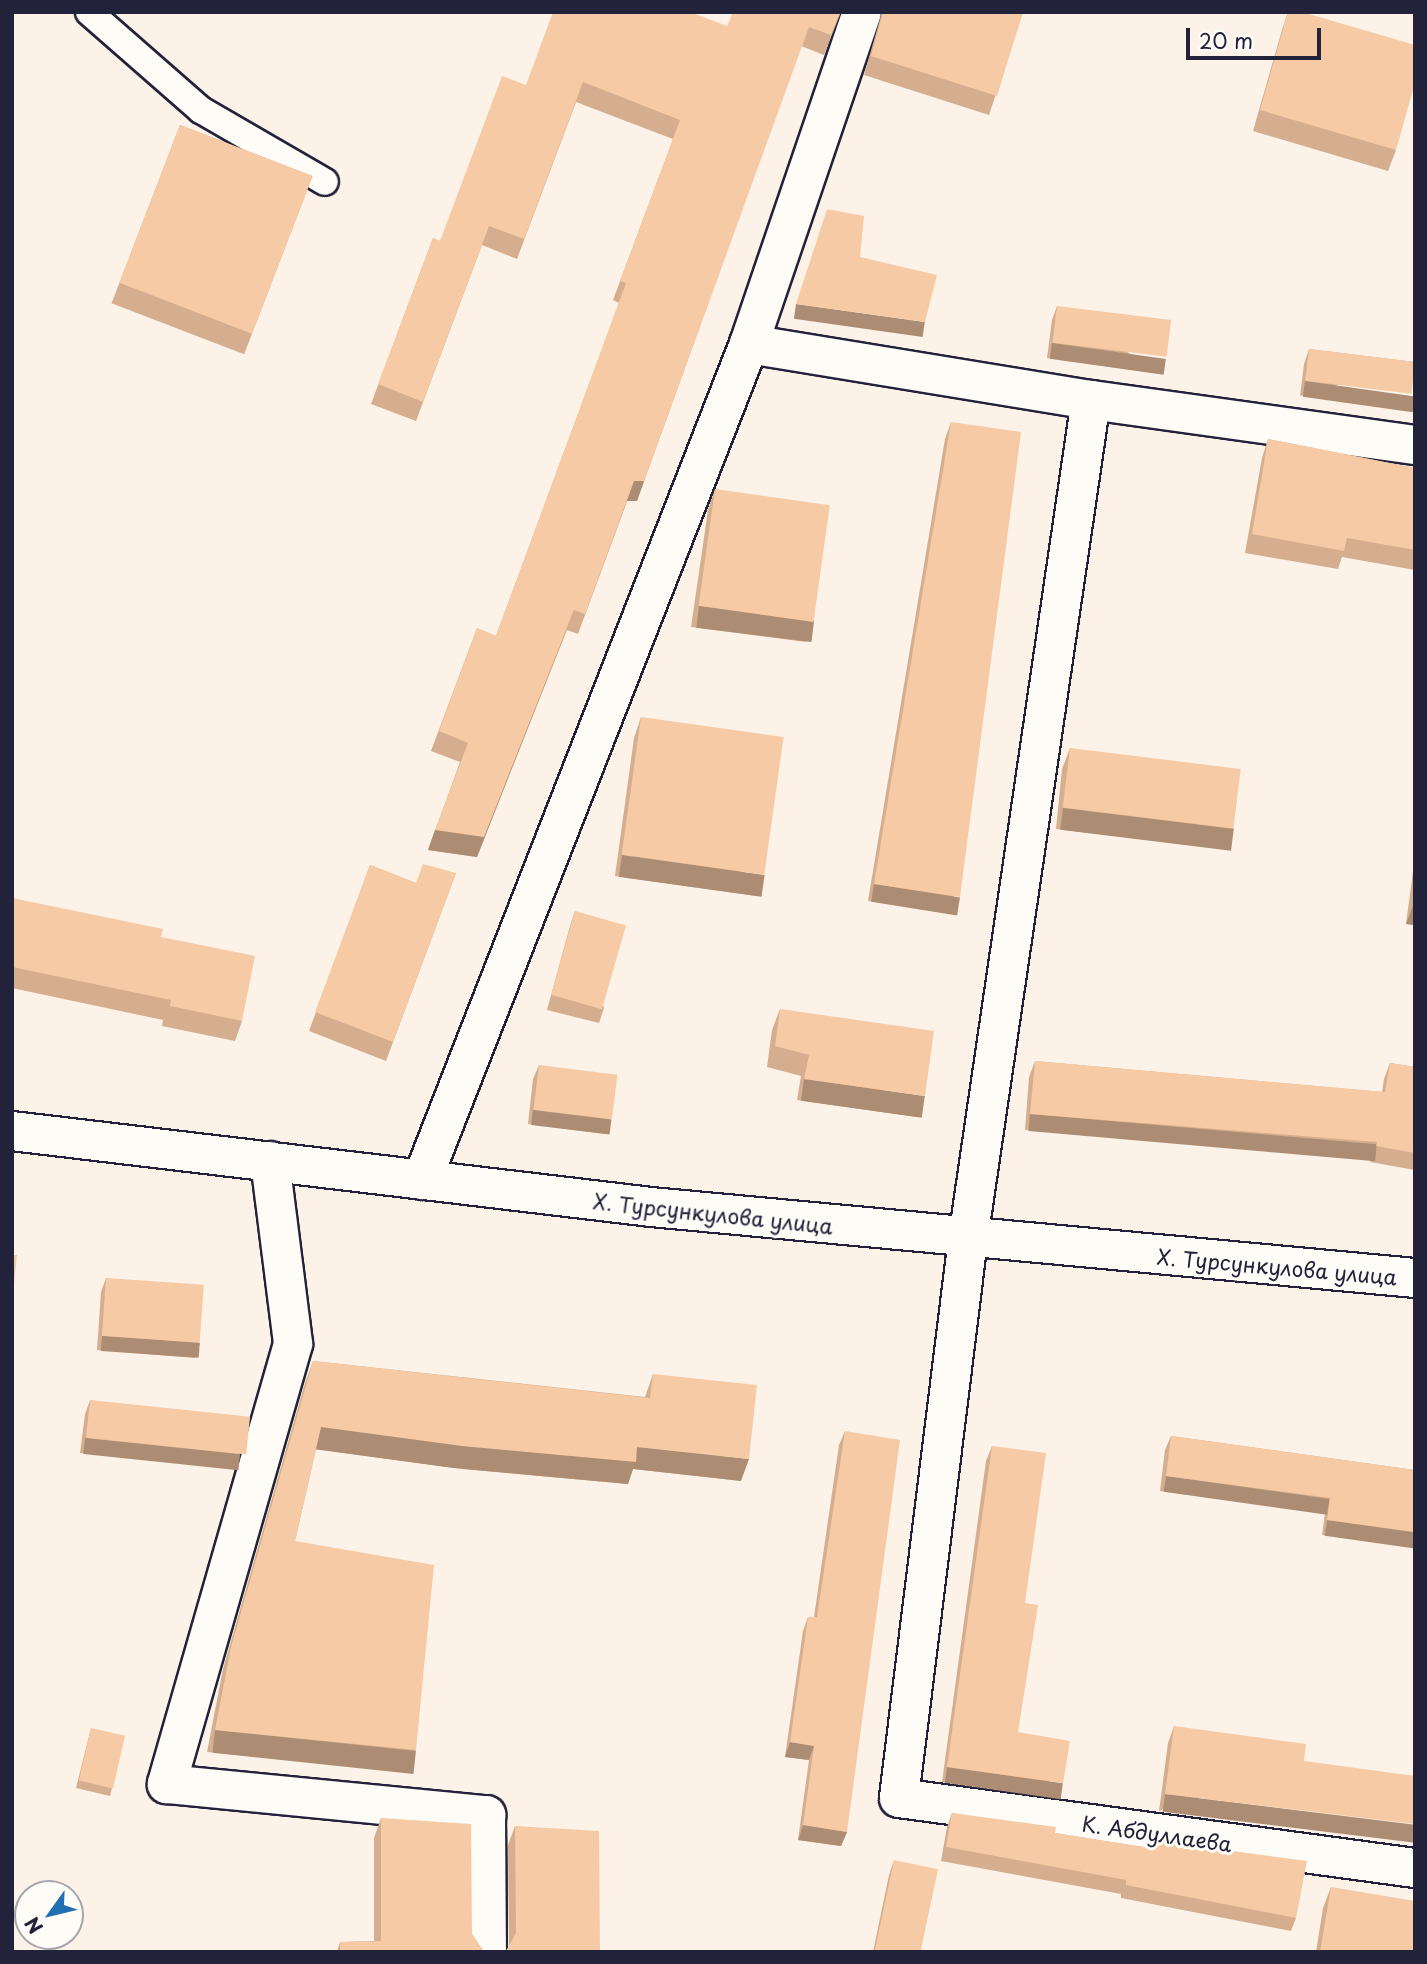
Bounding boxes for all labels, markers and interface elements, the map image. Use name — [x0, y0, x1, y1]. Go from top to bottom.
scale bar — [1189, 14, 1324, 58]
text: 20 m — [1199, 24, 1253, 56]
street label: Х. Турсункулова улица — [591, 1188, 835, 1238]
street label: Х. Турсункулова улица — [1155, 1243, 1399, 1289]
street label: К. Абдуллаева — [1080, 1810, 1234, 1856]
north arrow — [14, 1880, 84, 1950]
text: N — [17, 1912, 49, 1940]

